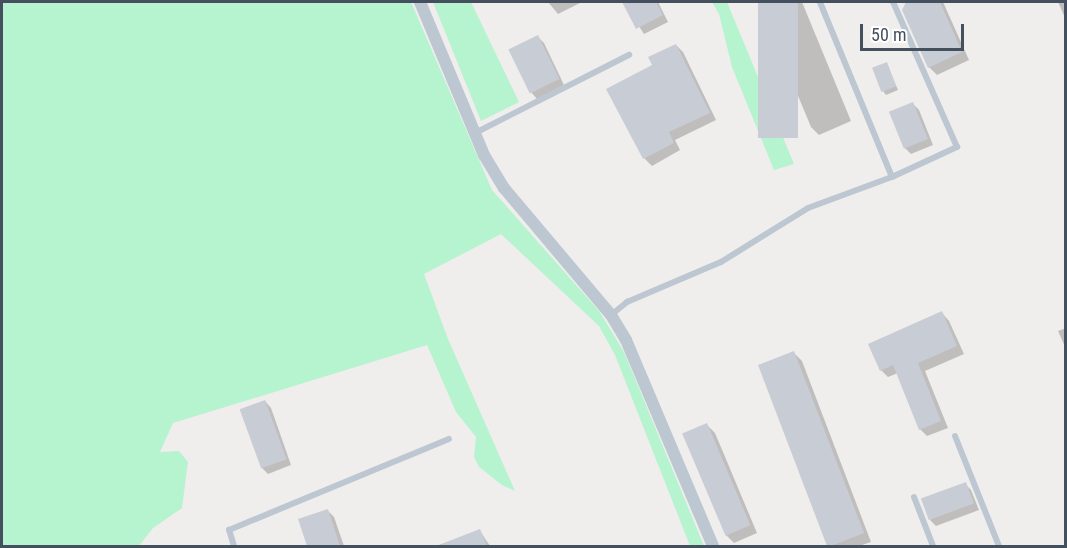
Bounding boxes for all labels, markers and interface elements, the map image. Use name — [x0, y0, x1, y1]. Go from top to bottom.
scale bar — [863, 12, 966, 50]
text: 50 m — [871, 24, 906, 45]

